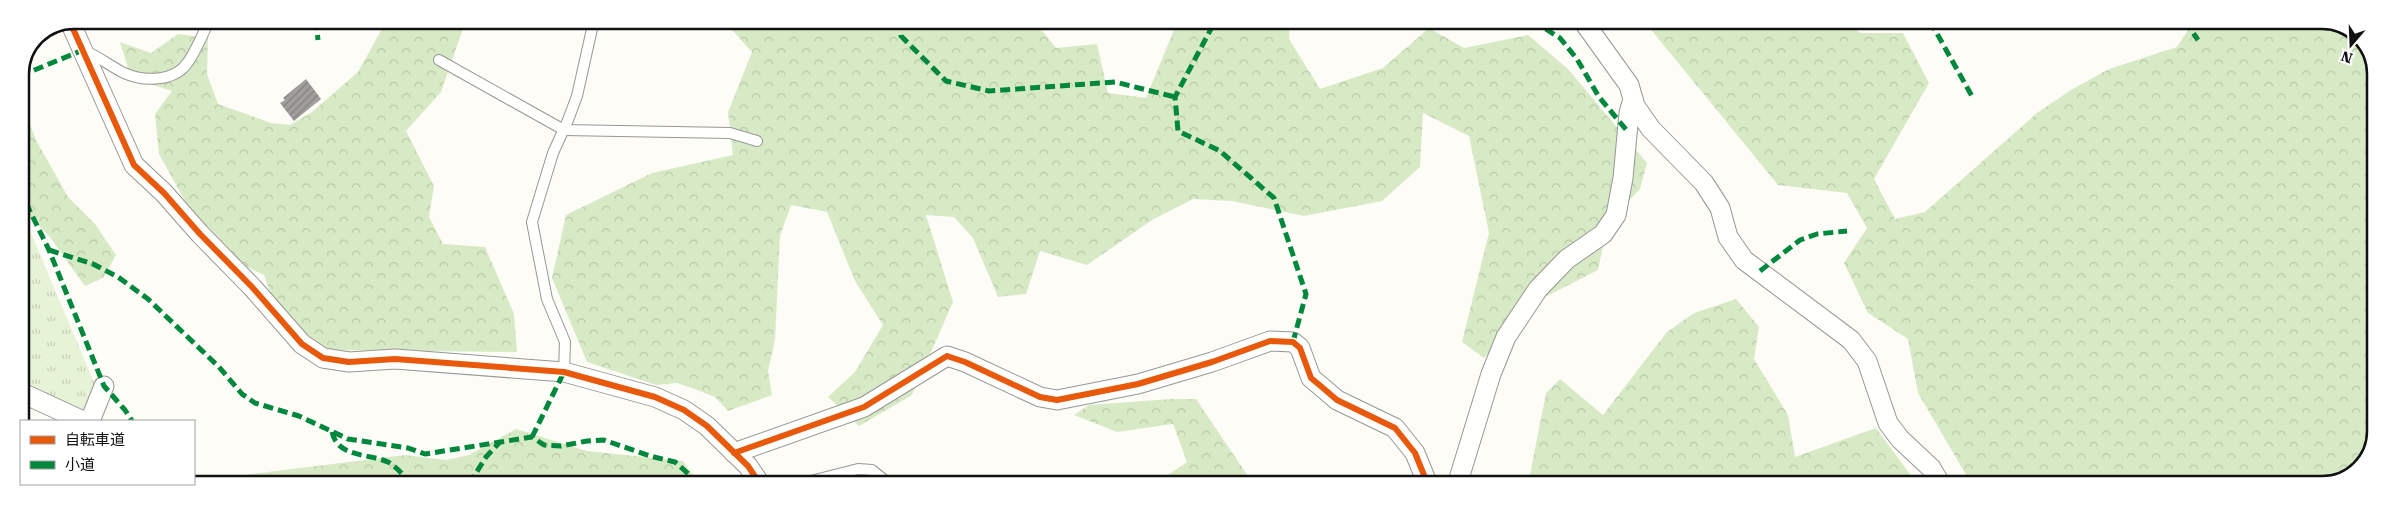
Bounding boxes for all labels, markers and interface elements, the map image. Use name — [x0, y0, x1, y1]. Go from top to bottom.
north arrow — [2326, 20, 2376, 70]
text: N — [2339, 48, 2354, 67]
legend — [20, 420, 195, 485]
text: 自転車道 — [65, 431, 125, 449]
text: 小道 — [65, 456, 95, 474]

